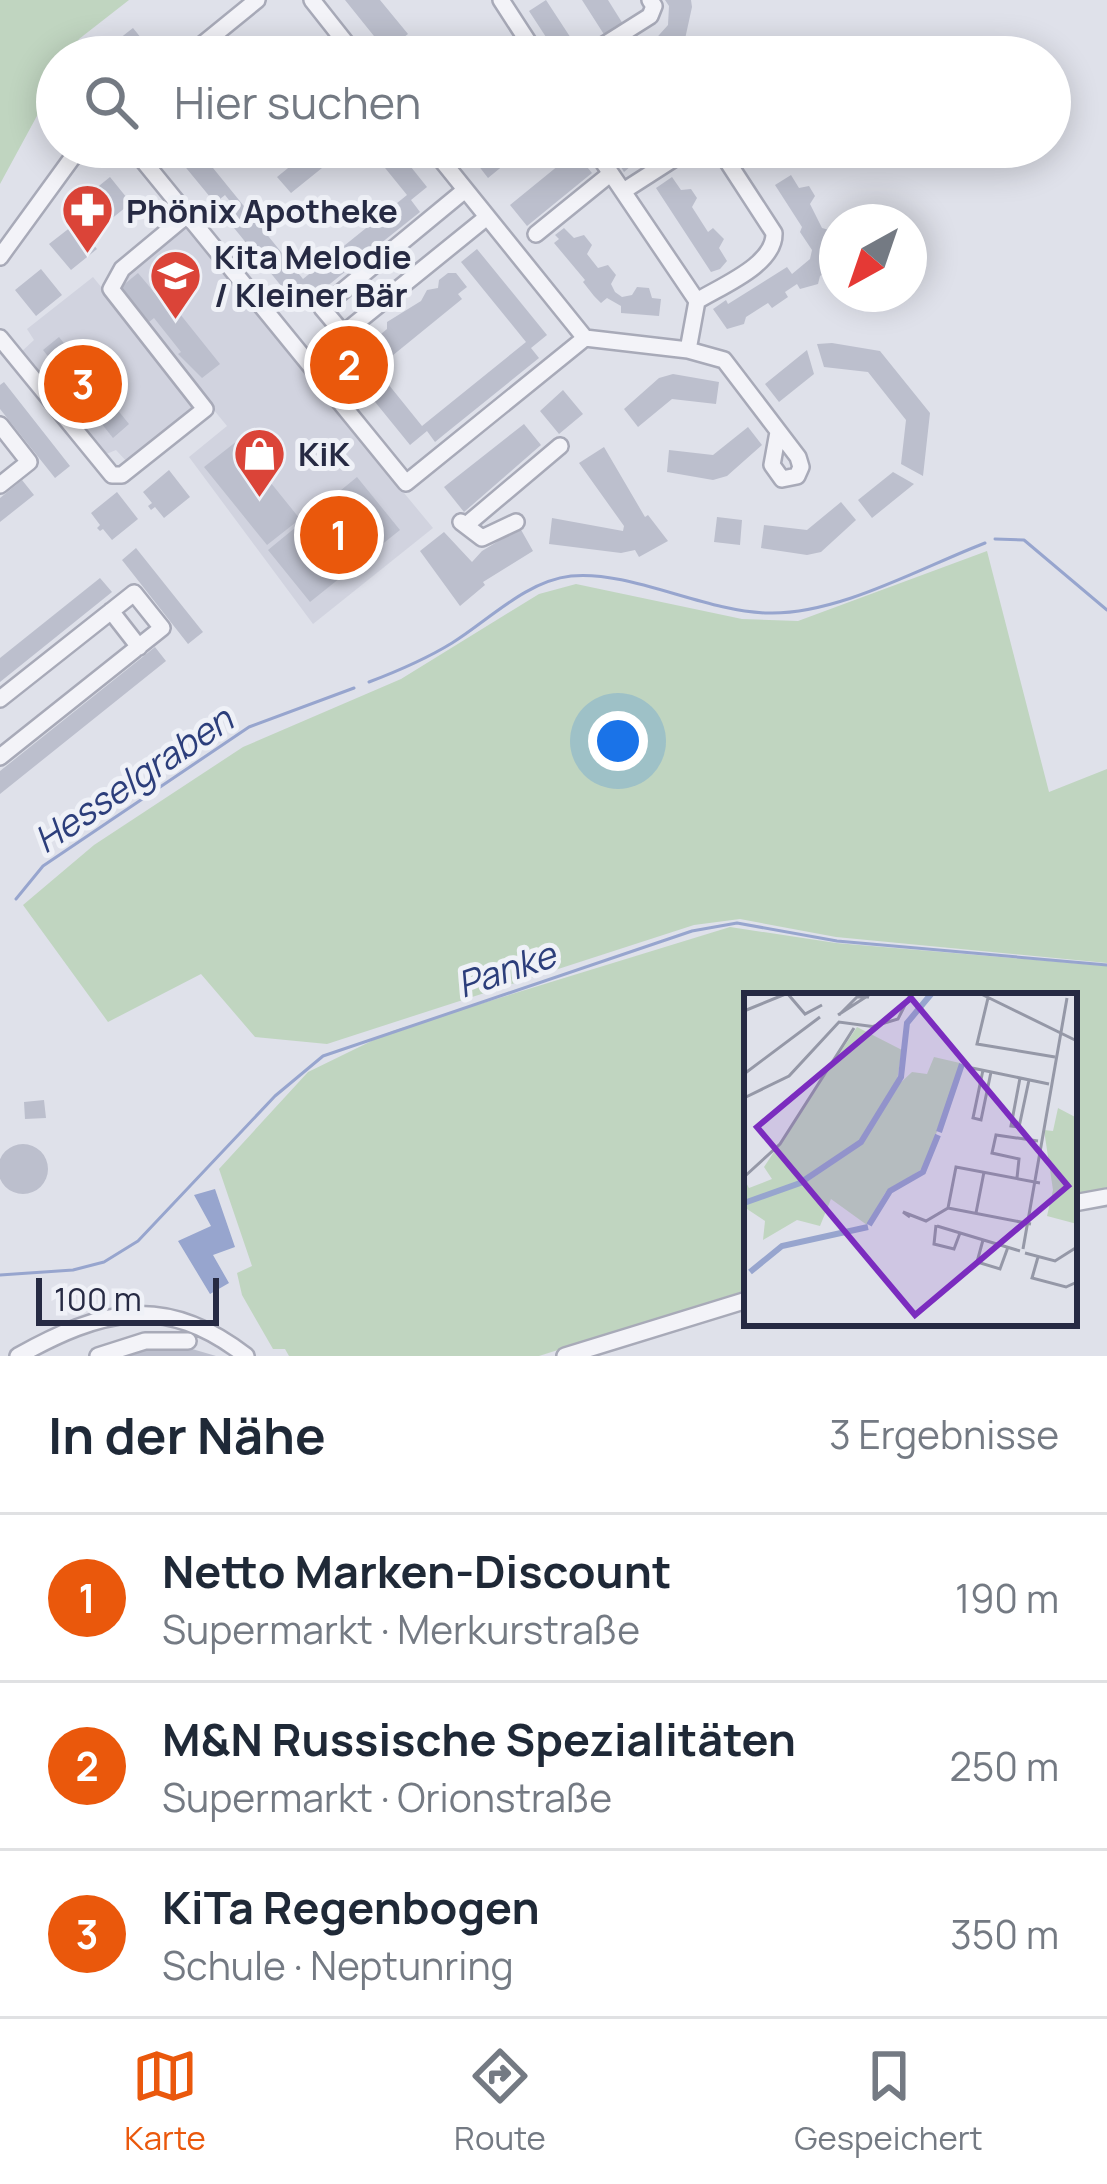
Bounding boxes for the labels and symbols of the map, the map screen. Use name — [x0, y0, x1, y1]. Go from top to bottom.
pharmacy icon: Phönix Apotheke — [59, 182, 115, 256]
place label: Phönix Apotheke — [126, 188, 398, 233]
north arrow — [819, 204, 927, 312]
place label: Kita Melodie / Kleiner Bär — [214, 234, 412, 317]
school or university icon: Kita Melodie / Kleiner Bär — [147, 247, 203, 321]
pin: 2 — [310, 320, 388, 410]
pin: 3 — [44, 339, 122, 429]
shop icon: KiK — [231, 425, 287, 499]
place label: KiK — [298, 431, 351, 476]
pin: 1 — [300, 490, 378, 580]
water label: Hesselgraben — [24, 694, 243, 864]
your location — [588, 711, 648, 771]
water label: Panke — [450, 929, 563, 1009]
inset map — [744, 993, 1077, 1326]
scale bar — [36, 1272, 219, 1325]

